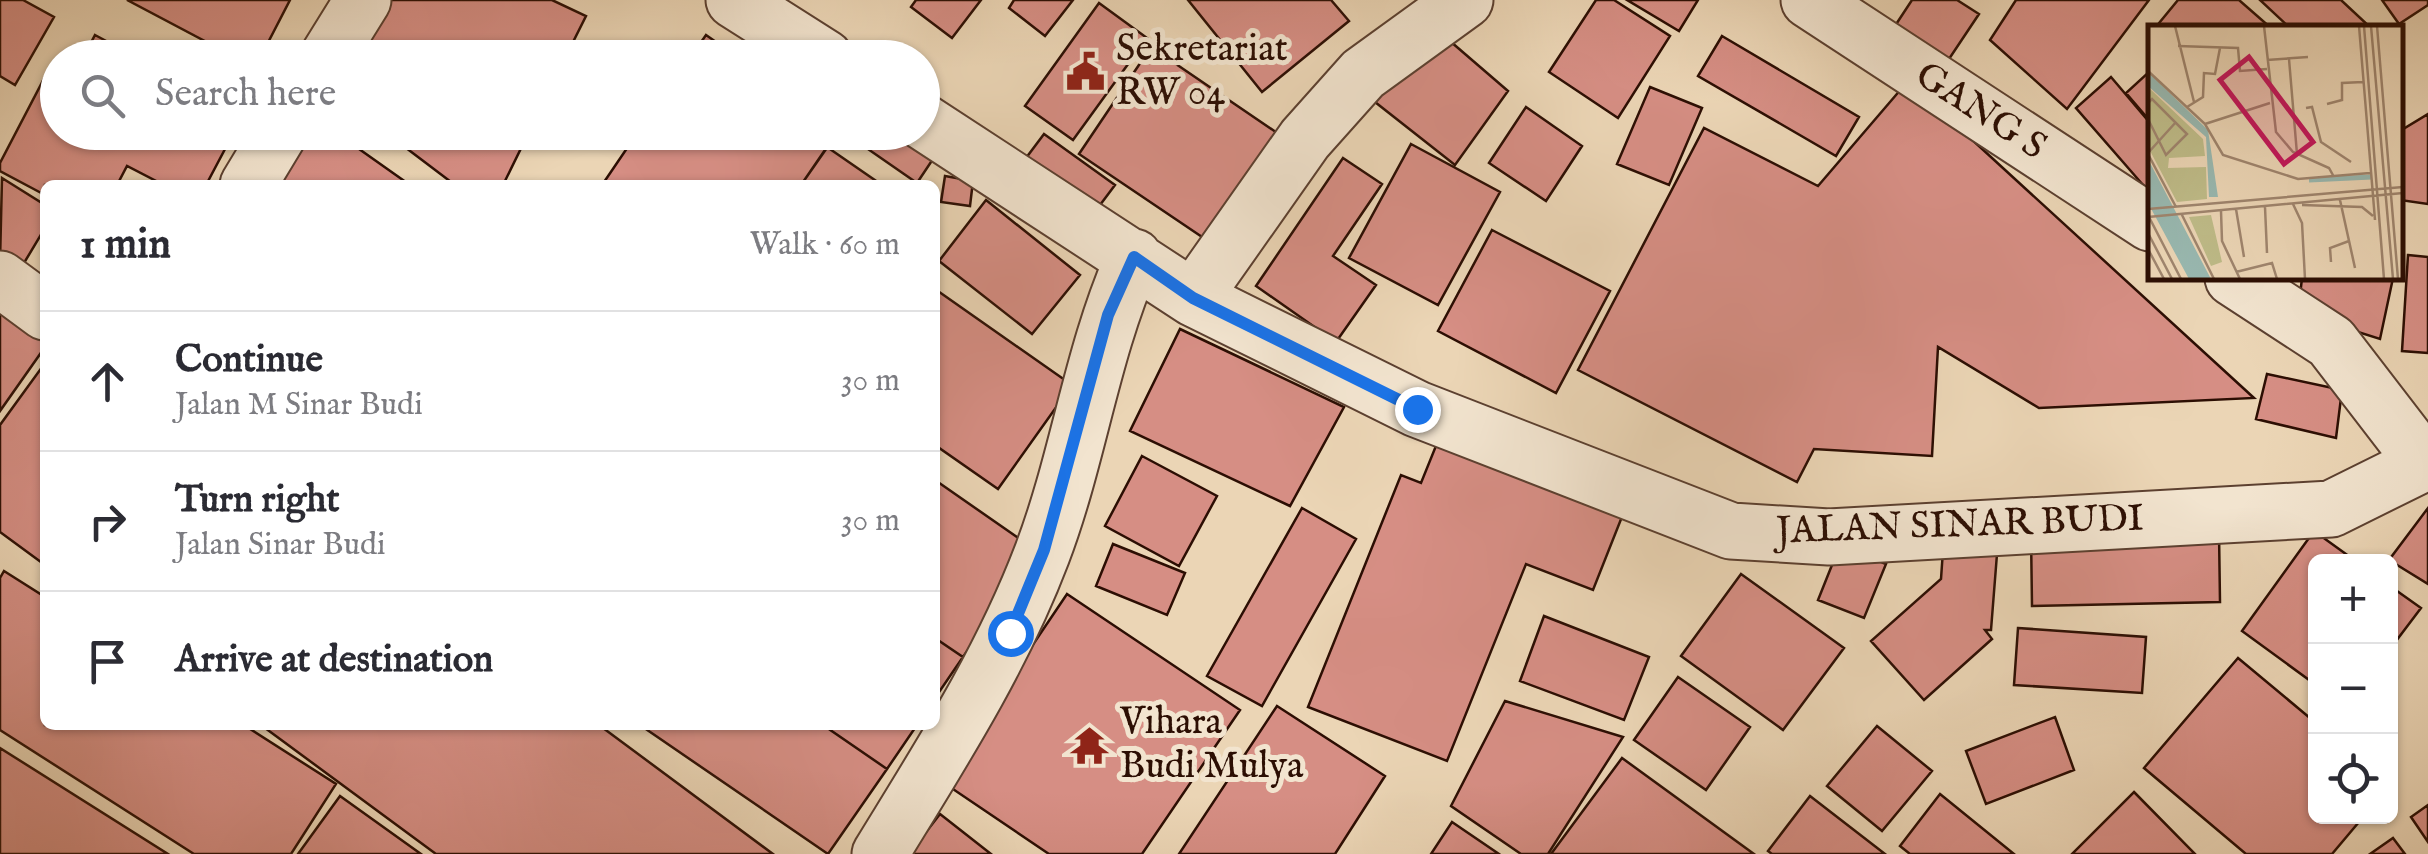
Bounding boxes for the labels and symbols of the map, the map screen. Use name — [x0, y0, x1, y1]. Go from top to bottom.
inset map — [2148, 25, 2403, 280]
place label: Sekretariat RW 04 — [1116, 26, 1288, 118]
public building icon: Sekretariat RW 04 — [1065, 51, 1107, 93]
street label: GANG S — [1906, 52, 2054, 172]
route end — [1395, 387, 1441, 433]
street label: JALAN SINAR BUDI — [1771, 496, 2145, 557]
route start — [988, 611, 1034, 657]
place label: Vihara Budi Mulya — [1119, 699, 1304, 791]
temple icon: Vihara Budi Mulya — [1069, 724, 1111, 766]

